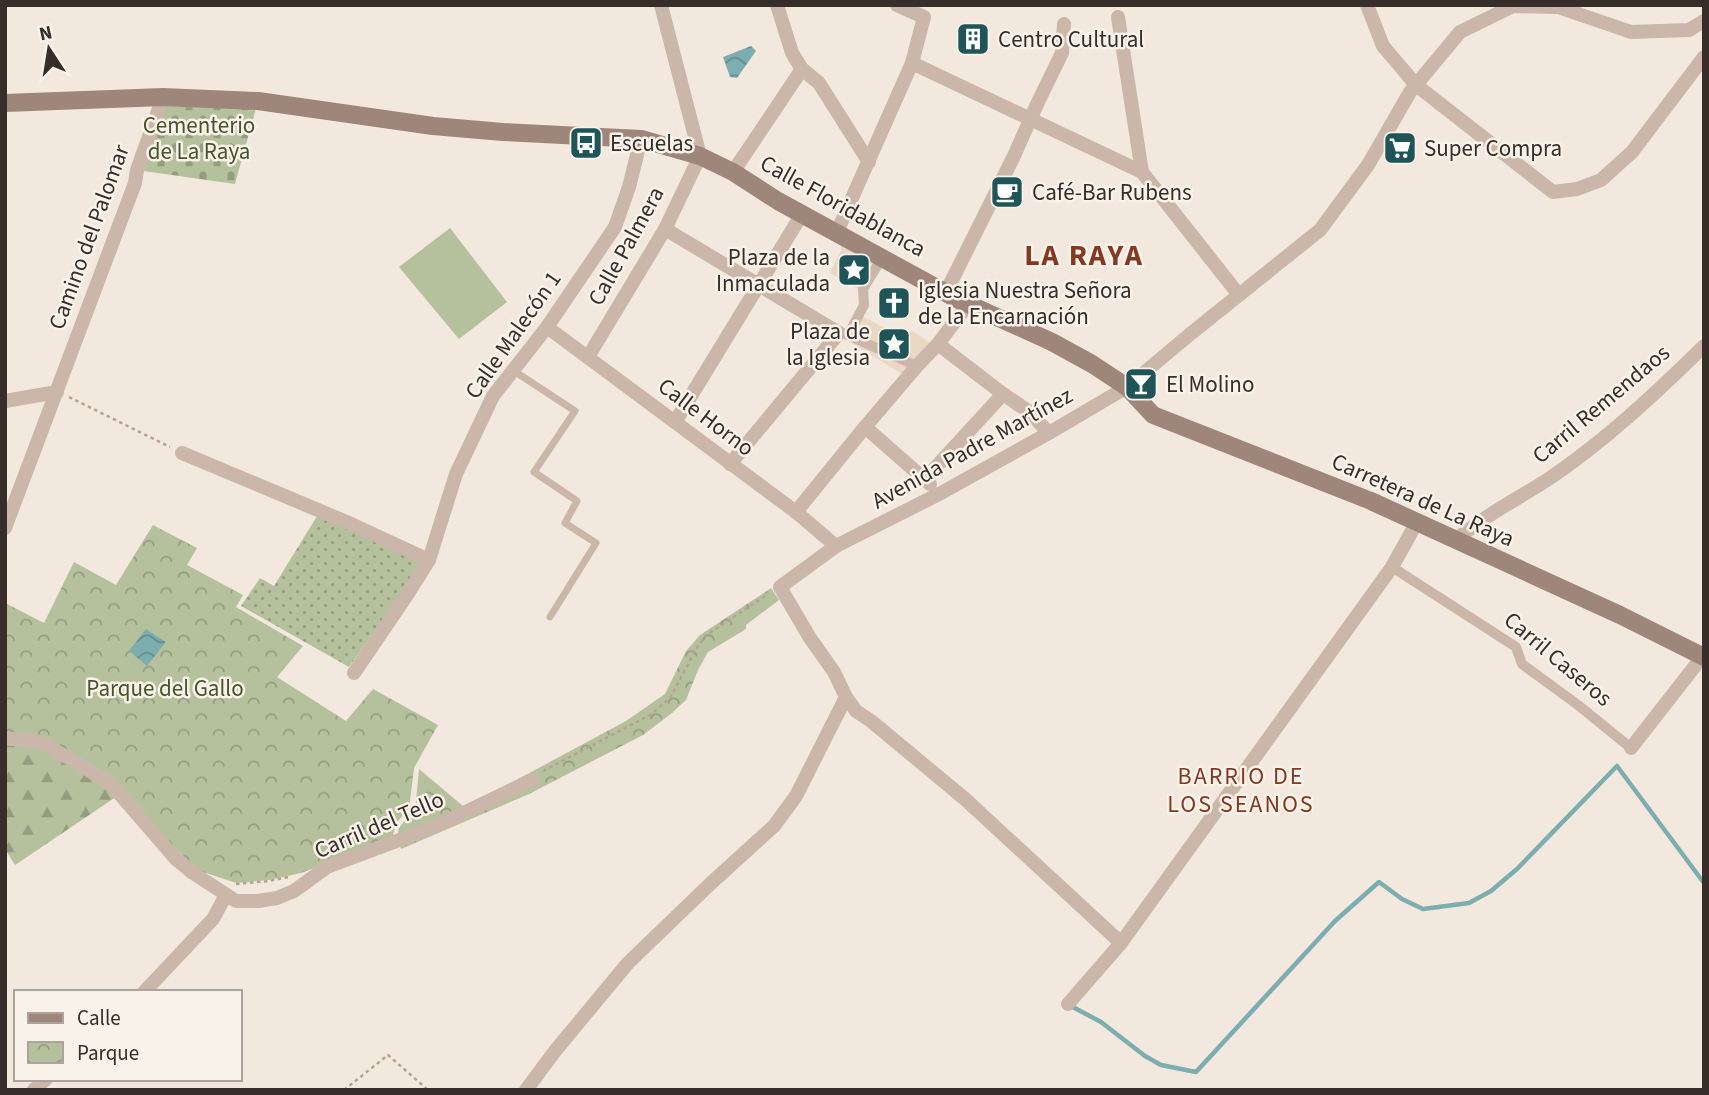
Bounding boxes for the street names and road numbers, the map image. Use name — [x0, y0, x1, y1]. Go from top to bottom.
street label: Camino del Palomar — [40, 139, 138, 334]
street label: Calle Floridablanca — [754, 147, 932, 265]
street label: Calle Palmera — [580, 181, 672, 311]
street label: Calle Malecón 1 — [457, 264, 569, 406]
street label: Carril Remendaos — [1525, 337, 1677, 471]
street label: Calle Horno — [651, 370, 761, 464]
street label: Avenida Padre Martínez — [866, 379, 1079, 517]
street label: Carretera de La Raya — [1326, 445, 1520, 555]
street label: Carril Caseros — [1497, 604, 1619, 714]
street label: Carril del Tello — [309, 783, 449, 867]

